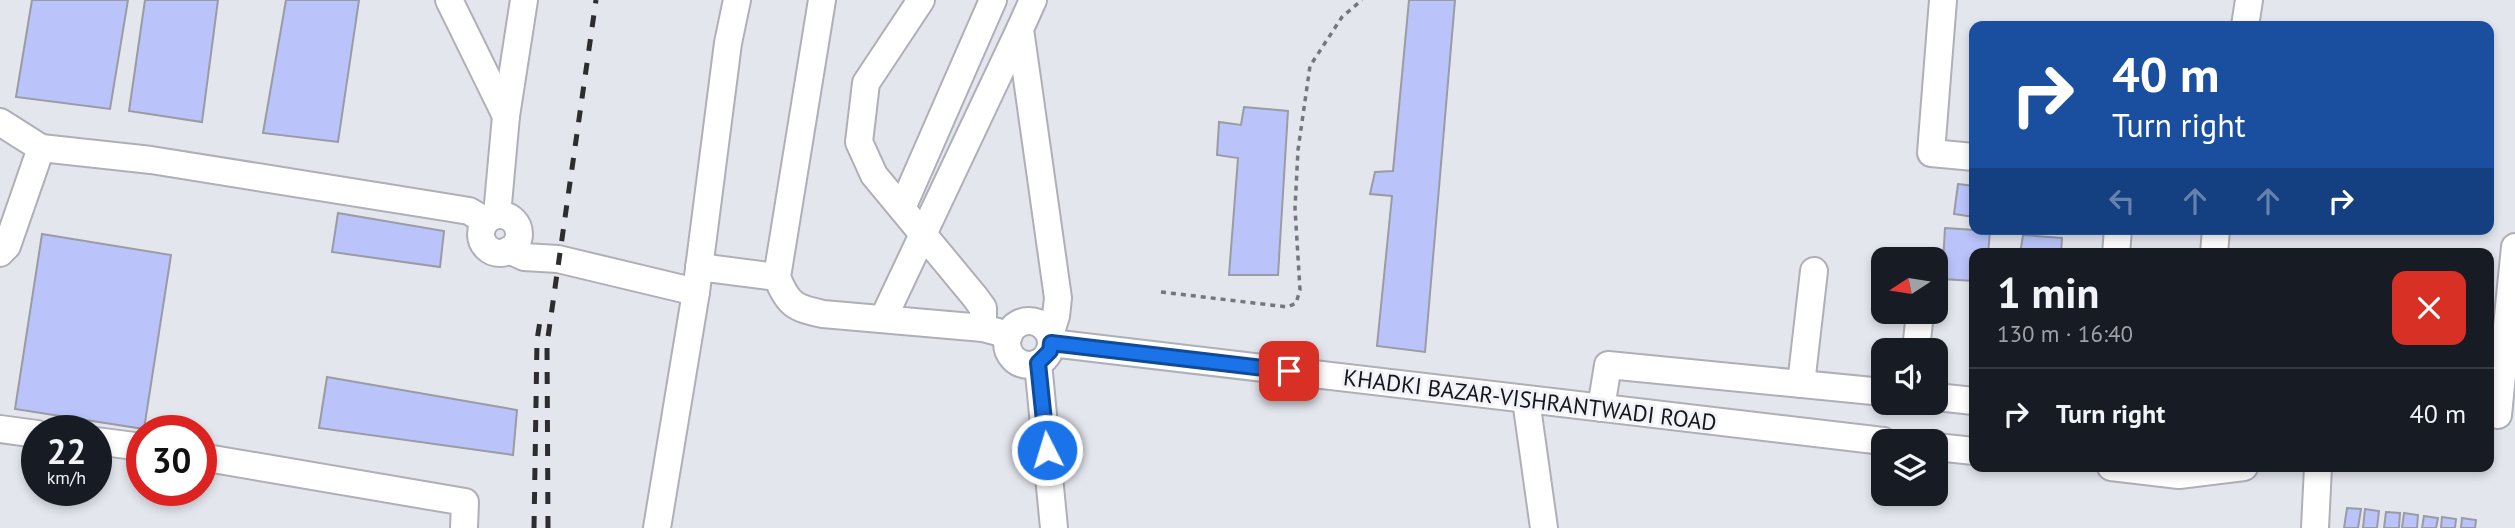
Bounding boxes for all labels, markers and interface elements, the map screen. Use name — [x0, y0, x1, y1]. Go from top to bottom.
text: 40 m — [2112, 42, 2219, 106]
icon: right — [1997, 49, 2088, 140]
text: Turn right — [2112, 104, 2246, 146]
icon: left — [2103, 182, 2141, 220]
icon: ahead — [2176, 182, 2214, 220]
icon: ahead — [2249, 182, 2287, 220]
icon: right — [2322, 182, 2360, 220]
north arrow — [1871, 247, 1948, 324]
map controls — [1871, 247, 1948, 506]
text: 1 min — [1997, 265, 2099, 320]
button: close — [2392, 271, 2466, 345]
text: 130 m · 16:40 — [1997, 319, 2133, 348]
button: sound — [1871, 338, 1948, 415]
pin — [1259, 341, 1319, 401]
icon: arrive — [1270, 352, 1308, 390]
street label: KHADKI BAZAR-VISHRANTWADI ROAD — [1342, 362, 1718, 437]
icon: right — [1997, 395, 2035, 433]
text: Turn right — [2056, 397, 2165, 430]
text: 40 m — [2410, 397, 2466, 430]
position arrow — [1010, 413, 1084, 487]
speed limit sign: 30 — [126, 415, 217, 506]
text: 22 — [47, 428, 86, 474]
button: layers — [1871, 429, 1948, 506]
text: km/h — [47, 466, 86, 489]

